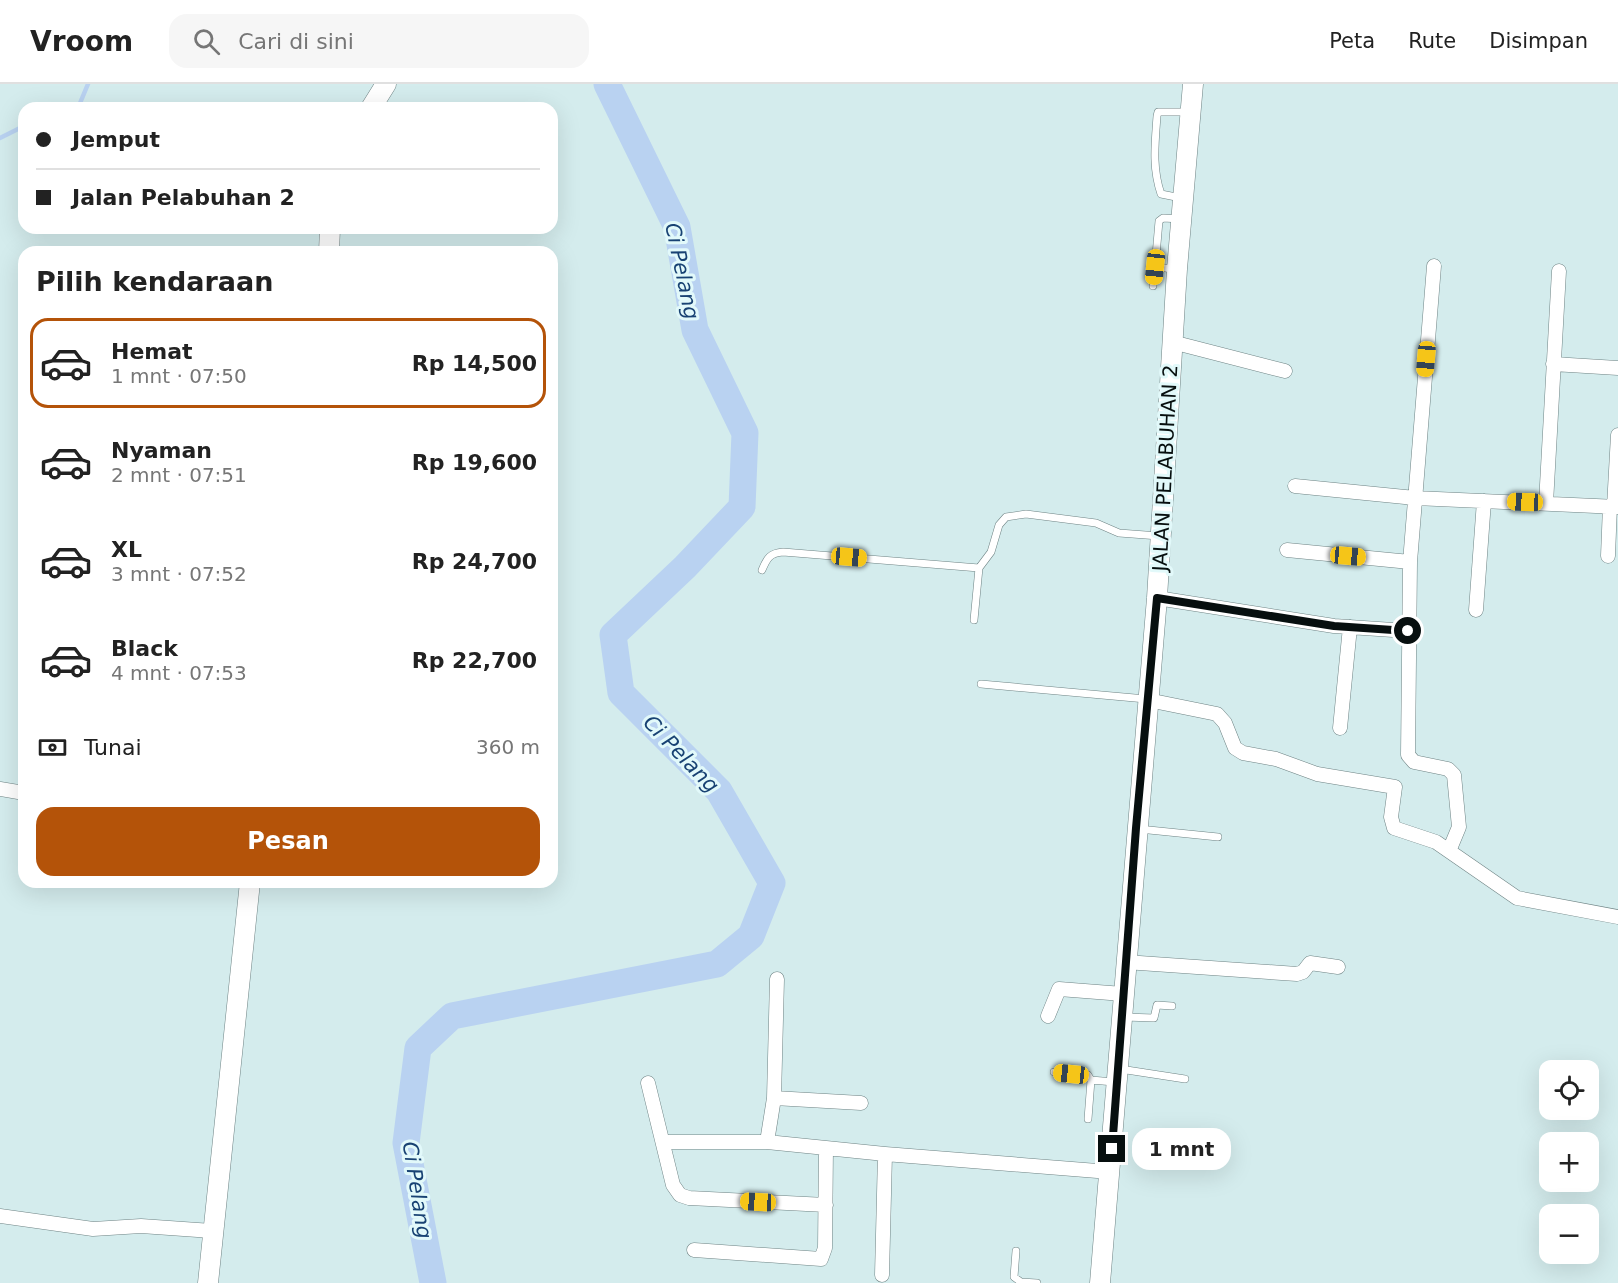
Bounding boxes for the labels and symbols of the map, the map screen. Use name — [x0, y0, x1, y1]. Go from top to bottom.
water label: Ci Pelang — [660, 221, 704, 321]
car — [1144, 248, 1166, 286]
car — [1415, 340, 1437, 378]
street label: JALAN PELABUHAN 2 — [1147, 364, 1182, 574]
car — [1507, 492, 1543, 512]
car — [1329, 545, 1367, 567]
car — [830, 546, 868, 568]
route start — [1394, 617, 1421, 644]
water label: Ci Pelang — [638, 710, 724, 798]
car — [1052, 1063, 1090, 1085]
callout: 1 mnt — [1133, 1128, 1232, 1170]
route end — [1098, 1135, 1125, 1162]
water label: Ci Pelang — [397, 1140, 437, 1240]
car — [740, 1192, 776, 1212]

